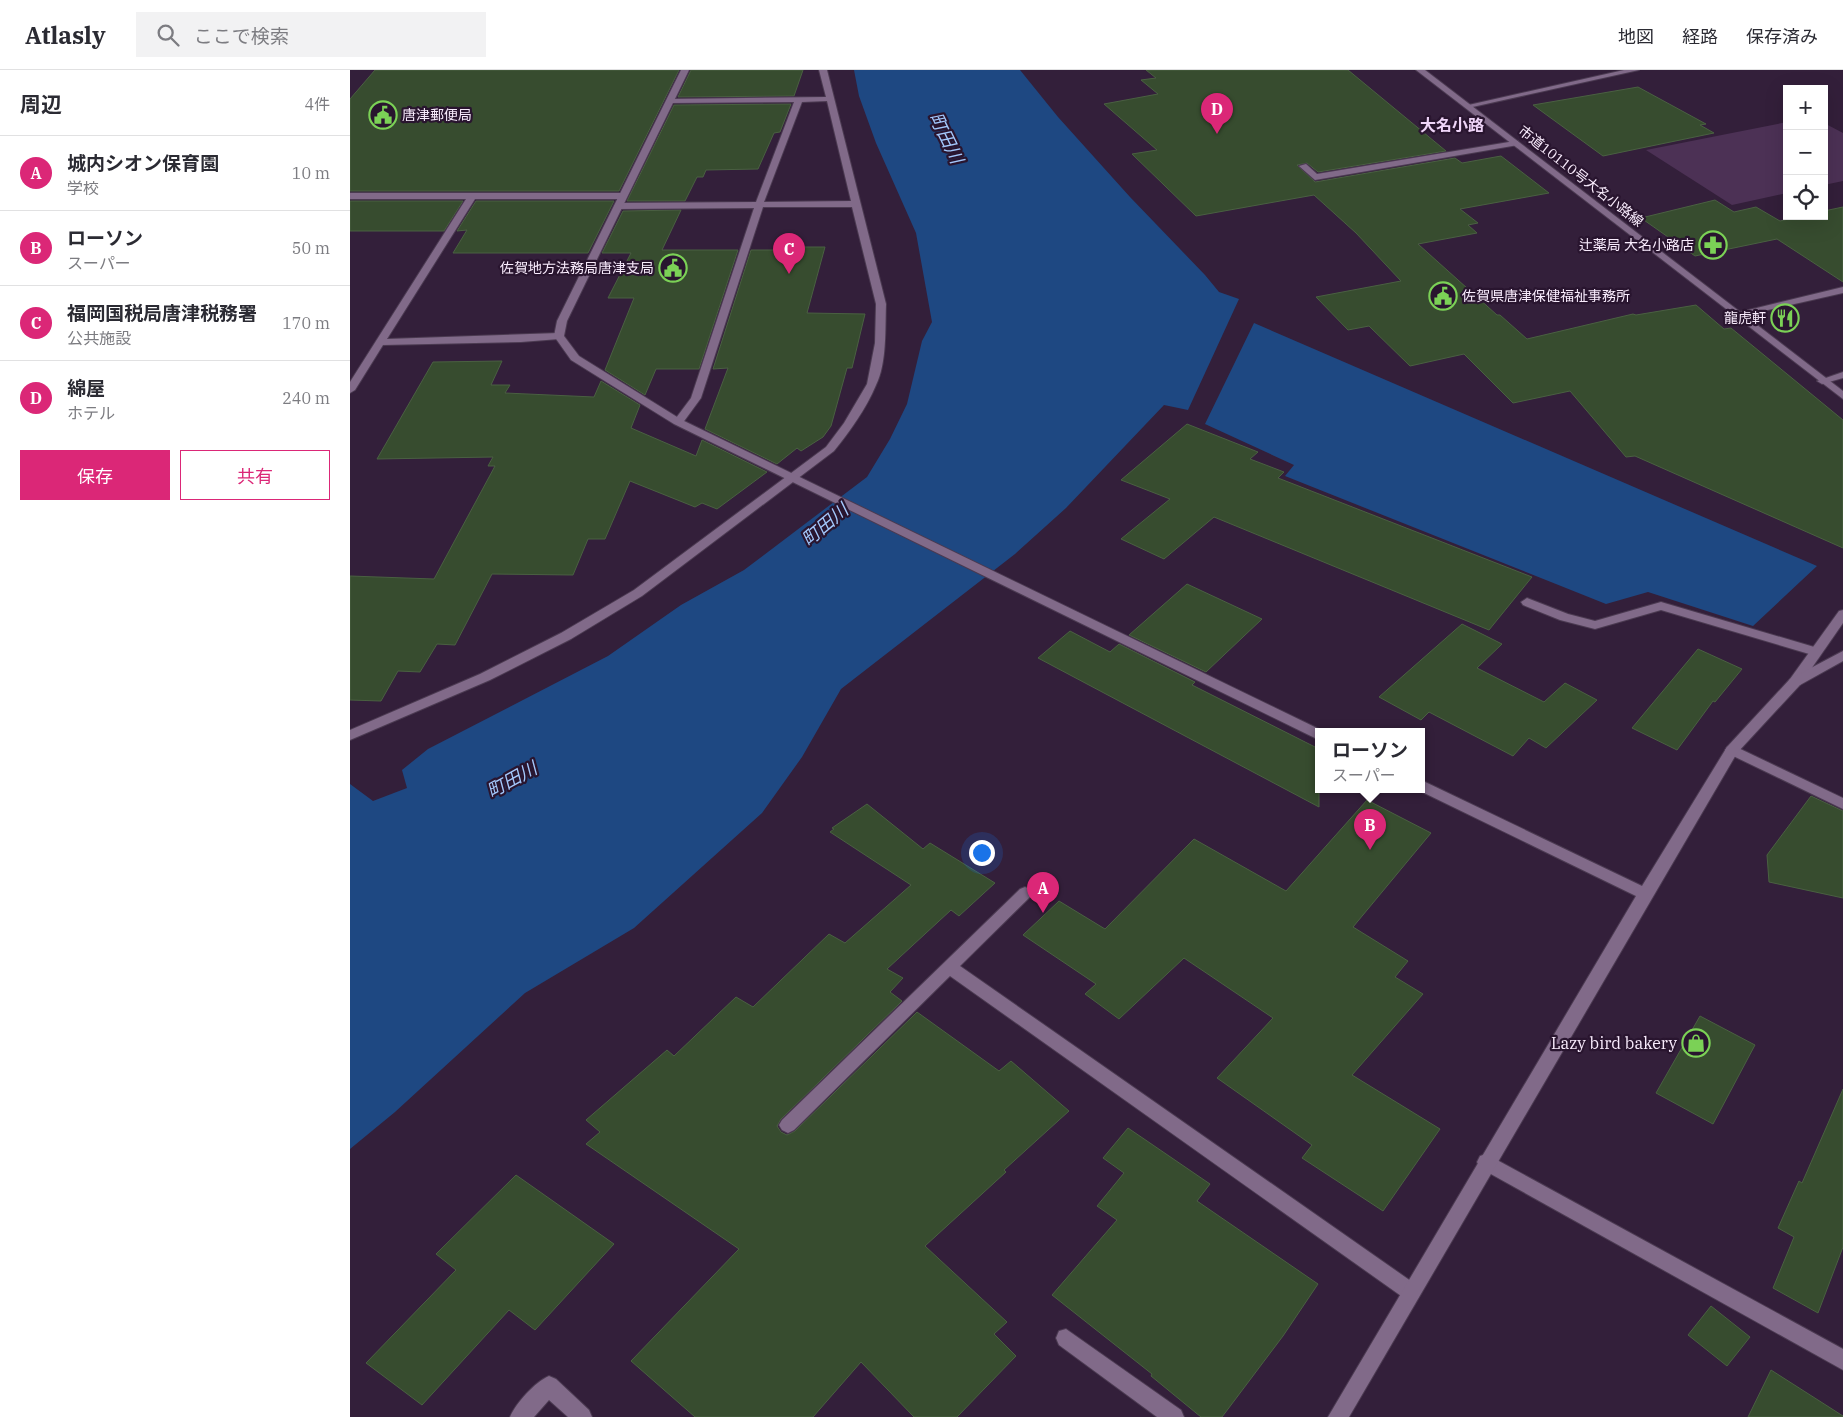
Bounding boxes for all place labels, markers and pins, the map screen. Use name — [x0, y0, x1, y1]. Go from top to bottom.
pin: D — [1201, 93, 1233, 134]
public building icon: 唐津郵便局 — [368, 100, 398, 130]
place label: 唐津郵便局 — [402, 106, 472, 124]
pharmacy icon: 辻薬局 大名小路店 — [1698, 230, 1728, 260]
pin: C — [773, 233, 805, 274]
place label: 辻薬局 大名小路店 — [1579, 236, 1694, 254]
public building icon: 佐賀地方法務局唐津支局 — [658, 253, 688, 283]
place label: 佐賀地方法務局唐津支局 — [500, 259, 654, 277]
public building icon: 佐賀県唐津保健福祉事務所 — [1428, 281, 1458, 311]
place label: 佐賀県唐津保健福祉事務所 — [1462, 287, 1630, 305]
restaurant icon: 龍虎軒 — [1770, 303, 1800, 333]
place label: 龍虎軒 — [1724, 309, 1766, 327]
pin: B — [1354, 809, 1386, 850]
pin: A — [1027, 872, 1059, 913]
shop icon: Lazy bird bakery — [1681, 1028, 1711, 1058]
place label: Lazy bird bakery — [1551, 1033, 1677, 1053]

